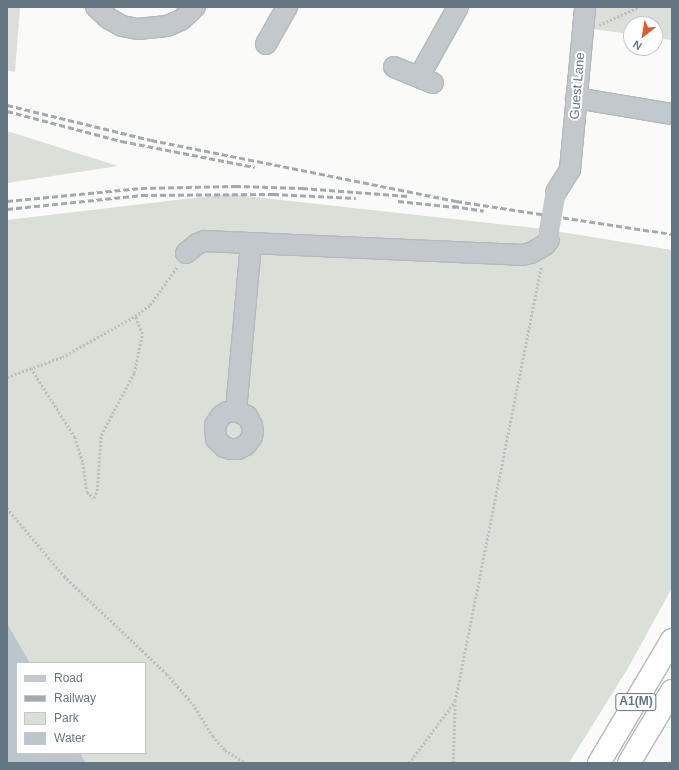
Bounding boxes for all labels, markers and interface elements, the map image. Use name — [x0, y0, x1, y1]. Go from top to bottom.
north arrow — [623, 16, 663, 56]
text: N — [631, 38, 644, 53]
street label: Guest Lane — [567, 52, 589, 120]
legend — [16, 662, 146, 754]
text: Road — [54, 671, 83, 685]
text: Railway — [54, 691, 96, 705]
road number: A1(M) — [615, 692, 657, 712]
text: Park — [54, 711, 79, 725]
text: Water — [54, 731, 86, 745]

